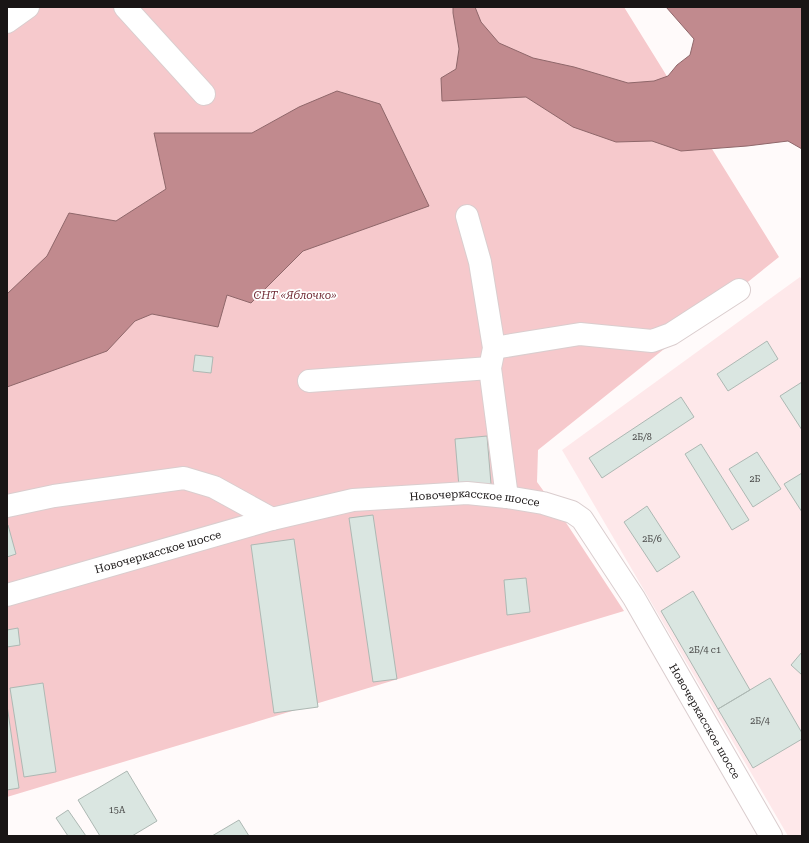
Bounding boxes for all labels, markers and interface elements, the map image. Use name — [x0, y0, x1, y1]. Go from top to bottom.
park label: СНТ «Яблочко» — [253, 289, 337, 302]
house number: 2Б/8 — [632, 432, 652, 442]
house number: 2Б — [750, 474, 761, 484]
street label: Новочеркасское шоссе — [409, 486, 541, 509]
street label: Новочеркасское шоссе — [93, 527, 223, 576]
house number: 2Б/6 — [642, 534, 662, 544]
house number: 2Б/4 с1 — [689, 645, 721, 655]
street label: Новочеркасское шоссе — [667, 661, 743, 781]
house number: 2Б/4 — [750, 716, 770, 726]
house number: 15А — [109, 805, 126, 815]

